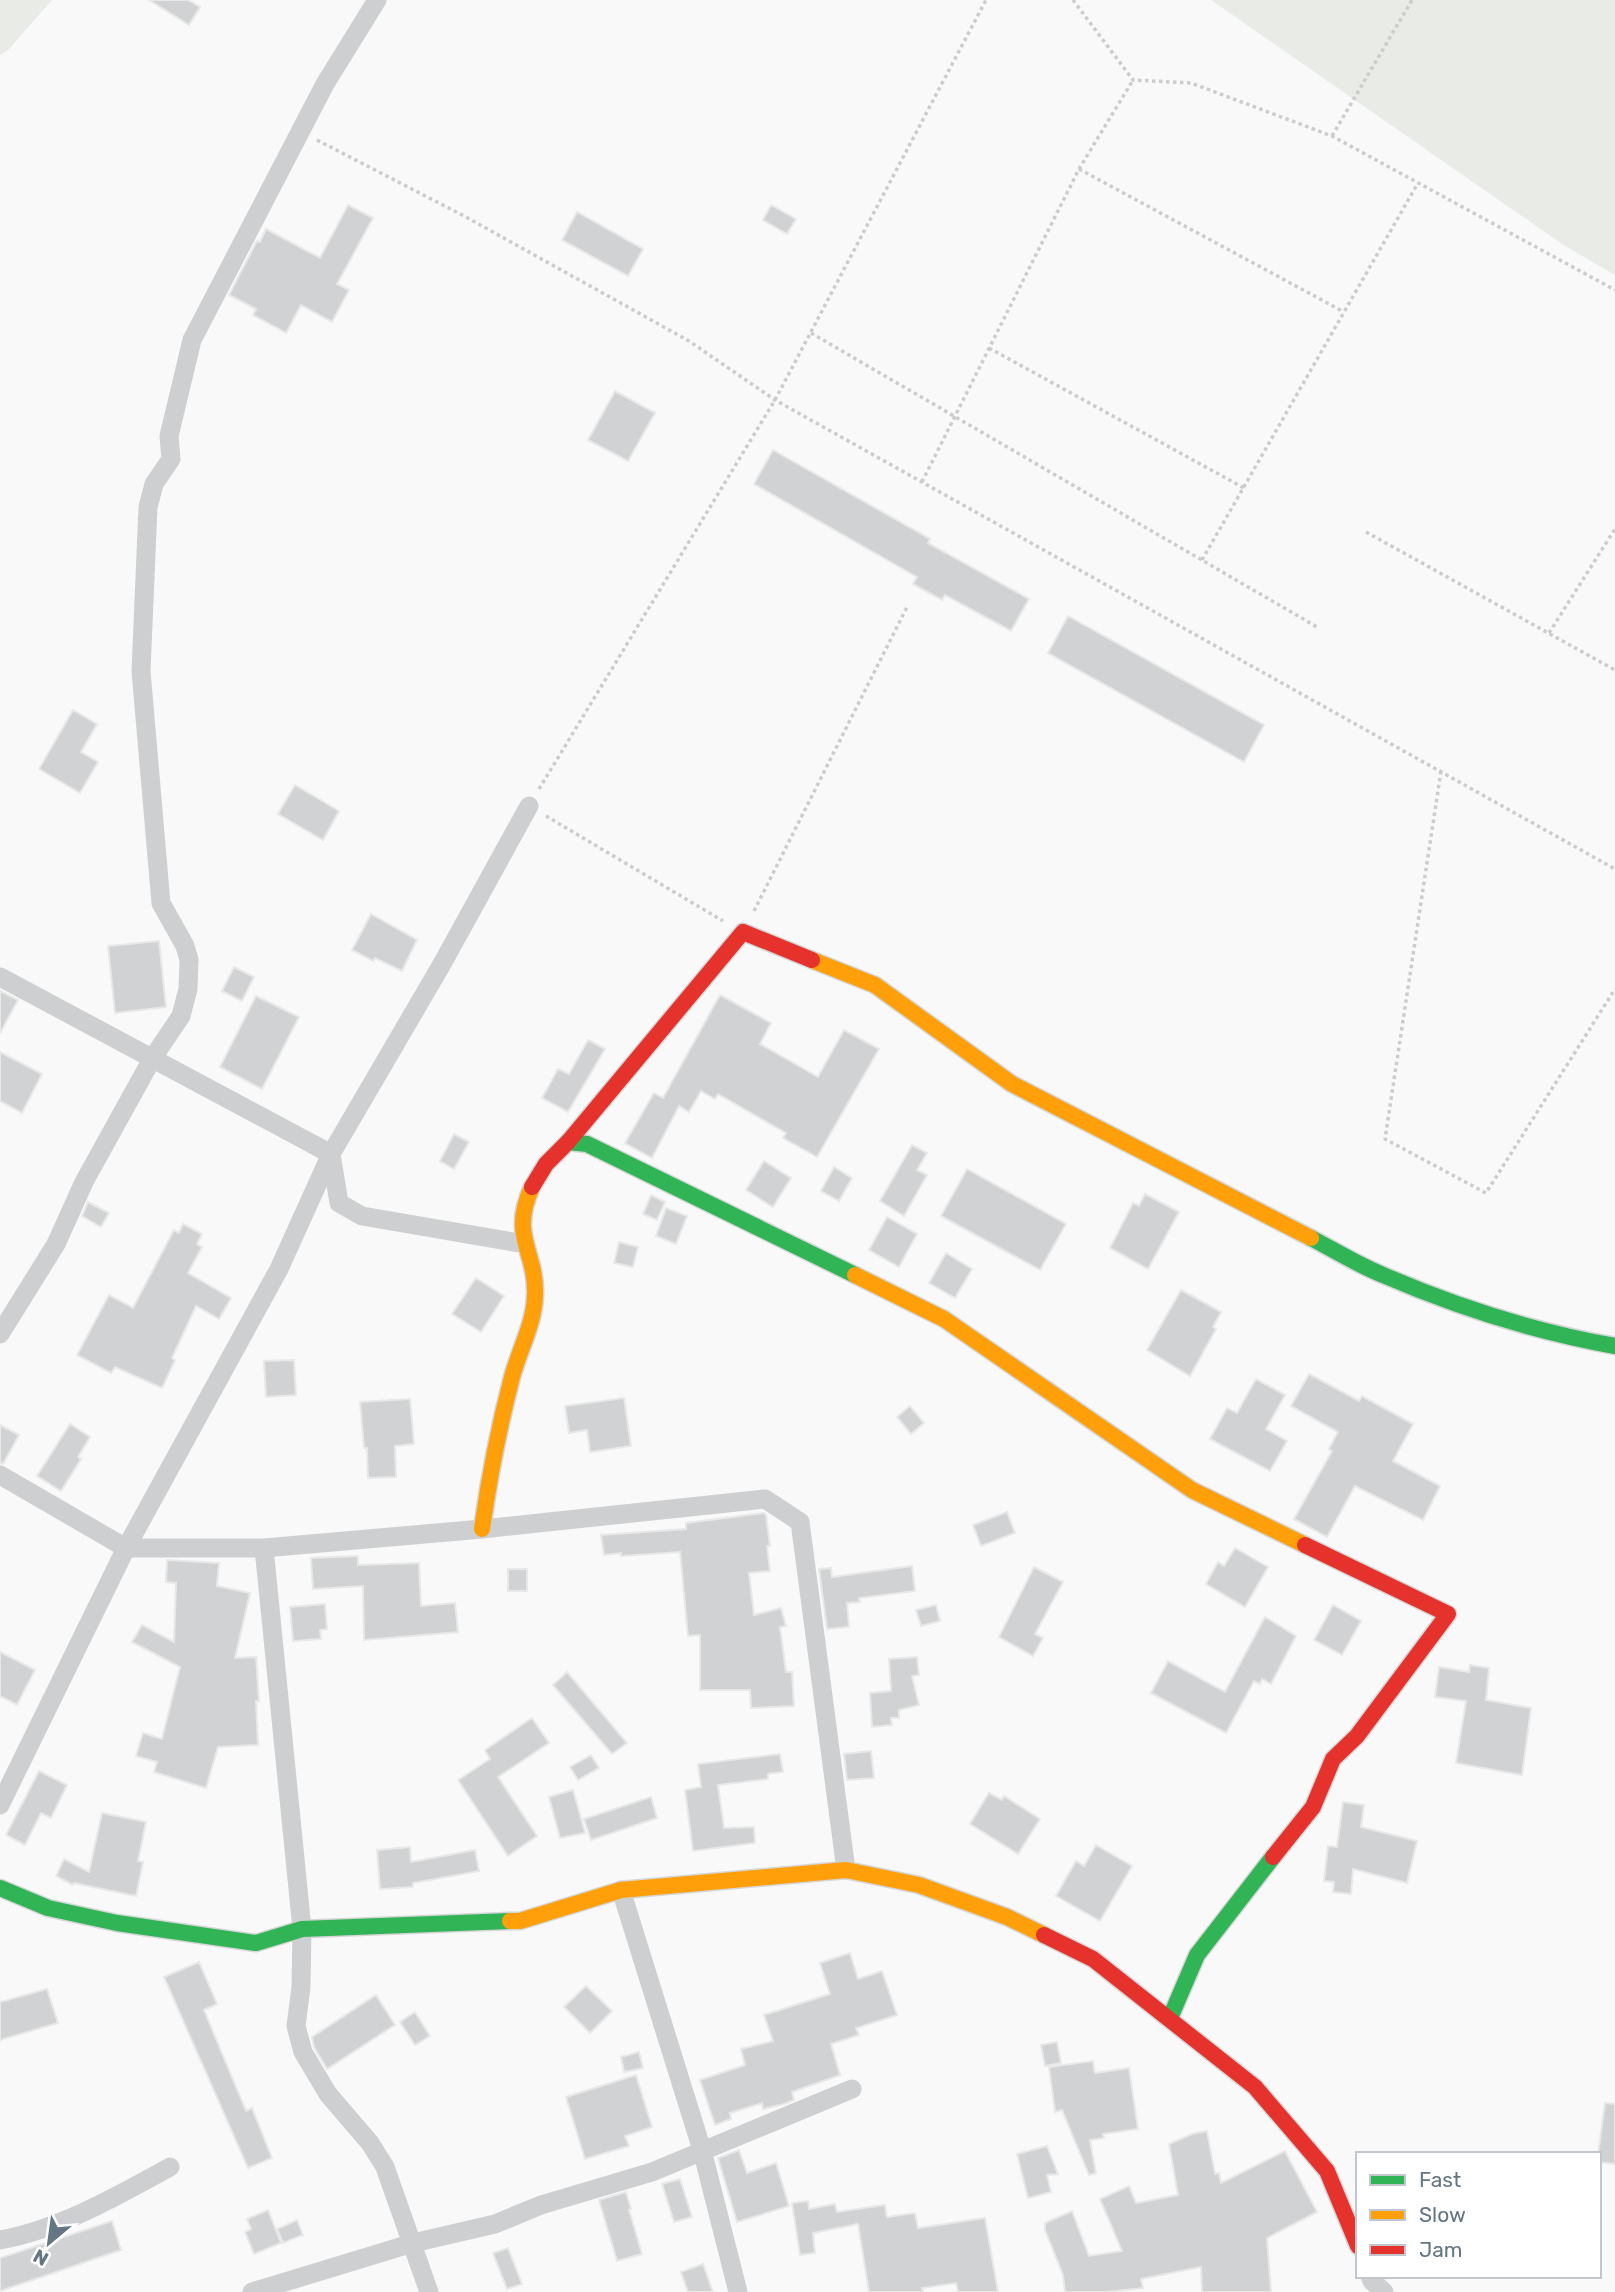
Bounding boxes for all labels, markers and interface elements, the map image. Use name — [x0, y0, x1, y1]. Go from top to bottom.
legend — [1356, 2152, 1601, 2278]
text: Fast — [1419, 2167, 1461, 2192]
text: Slow — [1419, 2202, 1466, 2227]
north arrow — [14, 2208, 84, 2278]
text: Jam — [1419, 2237, 1463, 2262]
text: N — [29, 2244, 53, 2271]

